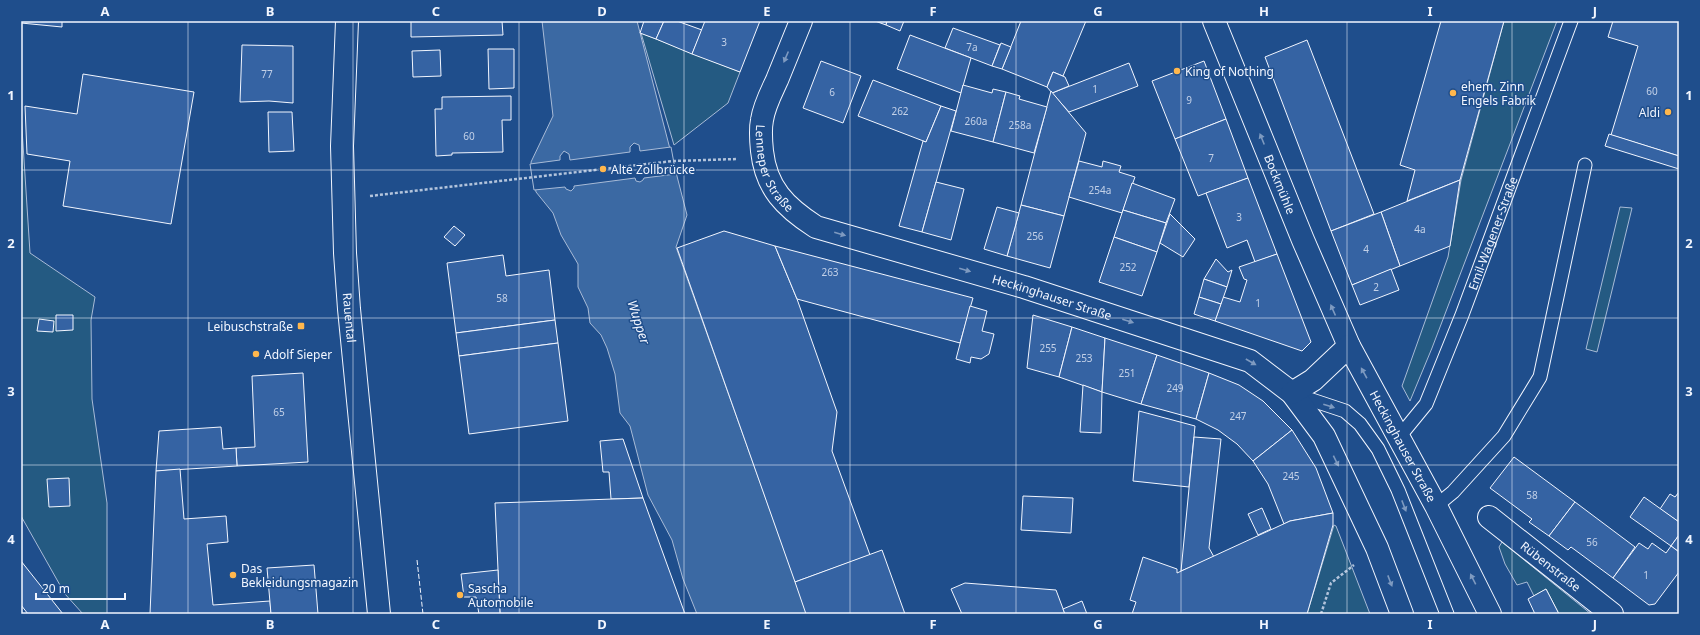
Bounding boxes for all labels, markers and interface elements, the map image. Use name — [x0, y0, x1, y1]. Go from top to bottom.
text: A — [101, 2, 110, 20]
text: B — [266, 2, 274, 20]
text: C — [432, 2, 440, 20]
text: D — [597, 2, 607, 20]
text: E — [763, 2, 771, 20]
text: F — [929, 2, 937, 20]
text: G — [1093, 2, 1103, 20]
text: H — [1259, 2, 1269, 20]
text: I — [1427, 2, 1433, 20]
text: J — [1592, 2, 1597, 20]
house number: 3 — [721, 35, 727, 49]
house number: 7a — [966, 40, 978, 54]
one-way arrow — [783, 51, 790, 63]
place label: King of Nothing — [1185, 63, 1274, 80]
marker: King of Nothing — [1172, 66, 1182, 76]
house number: 77 — [261, 67, 273, 81]
place label: ehem. Zinn Engels Fabrik — [1461, 78, 1537, 109]
house number: 1 — [1092, 82, 1098, 96]
house number: 60 — [1646, 84, 1658, 98]
house number: 6 — [829, 85, 835, 99]
text: 1 — [7, 86, 15, 104]
text: 1 — [1685, 86, 1693, 104]
marker: ehem. Zinn Engels Fabrik — [1448, 88, 1458, 98]
house number: 9 — [1186, 93, 1192, 107]
house number: 262 — [891, 104, 909, 118]
place label: Aldi — [1639, 104, 1660, 121]
marker: Aldi — [1663, 107, 1673, 117]
house number: 260a — [965, 114, 987, 128]
house number: 258a — [1009, 118, 1031, 132]
street label: Lenneper Straße — [752, 124, 798, 216]
house number: 60 — [463, 129, 475, 143]
one-way arrow — [1259, 133, 1265, 144]
house number: 7 — [1208, 151, 1214, 165]
street label: Bockmühle — [1260, 152, 1300, 217]
place label: Alte Zollbrücke — [611, 161, 695, 178]
marker: Alte Zollbrücke — [598, 164, 608, 174]
street label: Emil-Wagener-Straße — [1464, 174, 1521, 292]
house number: 254a — [1089, 183, 1111, 197]
house number: 3 — [1236, 210, 1242, 224]
house number: 4a — [1414, 222, 1426, 236]
house number: 256 — [1026, 229, 1044, 243]
one-way arrow — [834, 231, 846, 237]
text: 2 — [7, 234, 15, 252]
text: 2 — [1685, 234, 1693, 252]
house number: 4 — [1363, 242, 1369, 256]
house number: 252 — [1119, 260, 1137, 274]
house number: 263 — [821, 265, 839, 279]
one-way arrow — [959, 267, 971, 273]
street label: Heckinghauser Straße — [990, 270, 1114, 324]
house number: 2 — [1373, 280, 1379, 294]
house number: 58 — [496, 291, 508, 305]
street label: Rauental — [339, 292, 361, 343]
house number: 1 — [1255, 296, 1261, 310]
water label: Wupper — [623, 298, 655, 347]
one-way arrow — [1330, 304, 1336, 315]
place label: Leibuschstraße — [207, 318, 293, 335]
one-way arrow — [1122, 318, 1134, 324]
marker: Leibuschstraße — [296, 321, 306, 331]
house number: 255 — [1039, 341, 1057, 355]
place label: Adolf Sieper — [264, 346, 332, 363]
marker: Adolf Sieper — [251, 349, 261, 359]
house number: 253 — [1075, 351, 1093, 365]
one-way arrow — [1245, 359, 1257, 366]
house number: 251 — [1118, 366, 1136, 380]
one-way arrow — [1360, 367, 1367, 379]
house number: 249 — [1166, 381, 1184, 395]
text: 3 — [7, 382, 15, 400]
text: 3 — [1685, 382, 1693, 400]
street label: Heckinghauser Straße — [1366, 387, 1441, 505]
one-way arrow — [1323, 403, 1335, 409]
house number: 65 — [273, 405, 285, 419]
house number: 247 — [1229, 409, 1247, 423]
one-way arrow — [1333, 455, 1339, 466]
house number: 245 — [1282, 469, 1300, 483]
house number: 58 — [1526, 488, 1538, 502]
one-way arrow — [1402, 500, 1408, 512]
text: 4 — [7, 530, 15, 548]
text: 4 — [1685, 530, 1693, 548]
house number: 56 — [1586, 535, 1598, 549]
street label: Rübenstraße — [1517, 537, 1585, 595]
place label: Das Bekleidungsmagazin — [241, 560, 359, 591]
house number: 1 — [1643, 568, 1649, 582]
marker: Das Bekleidungsmagazin — [228, 570, 238, 580]
one-way arrow — [1470, 573, 1476, 585]
scale bar — [36, 575, 125, 601]
one-way arrow — [1387, 576, 1393, 588]
text: 20 m — [42, 580, 70, 597]
place label: Sascha Automobile — [468, 580, 534, 611]
marker: Sascha Automobile — [455, 590, 465, 600]
text: A — [101, 615, 110, 633]
text: B — [266, 615, 274, 633]
text: C — [432, 615, 440, 633]
text: D — [597, 615, 607, 633]
text: E — [763, 615, 771, 633]
text: F — [929, 615, 937, 633]
text: G — [1093, 615, 1103, 633]
text: H — [1259, 615, 1269, 633]
text: I — [1427, 615, 1433, 633]
text: J — [1592, 615, 1597, 633]

